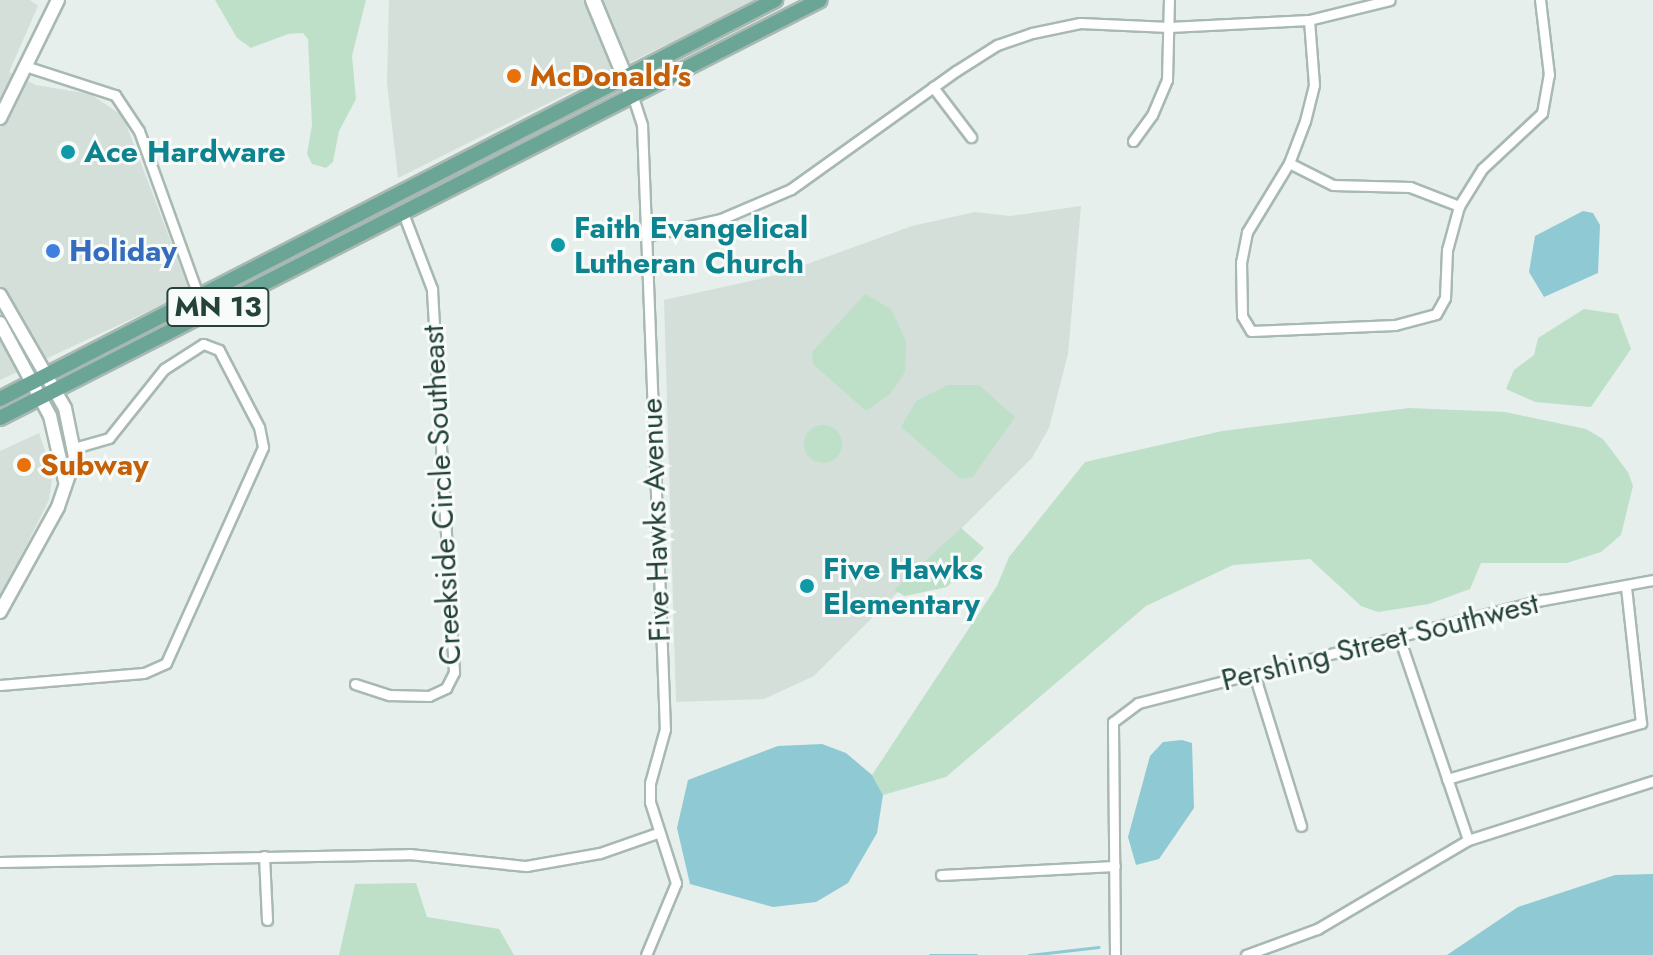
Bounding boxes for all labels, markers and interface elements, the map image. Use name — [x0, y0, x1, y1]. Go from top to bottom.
place label: McDonald's — [530, 58, 691, 94]
marker: McDonald's — [505, 67, 523, 85]
place label: Ace Hardware — [84, 134, 286, 170]
marker: Ace Hardware — [59, 143, 77, 161]
place label: Faith Evangelical Lutheran Church — [574, 210, 808, 280]
place label: Holiday — [69, 233, 177, 269]
marker: Faith Evangelical Lutheran Church — [549, 236, 567, 254]
marker: Holiday — [44, 242, 62, 260]
road number: MN 13 — [166, 283, 270, 331]
street label: Creekside Circle Southeast — [415, 324, 469, 666]
street label: Five Hawks Avenue — [634, 398, 678, 642]
place label: Subway — [40, 447, 149, 483]
marker: Subway — [15, 456, 33, 474]
place label: Five Hawks Elementary — [823, 551, 983, 622]
marker: Five Hawks Elementary — [798, 577, 816, 595]
street label: Pershing Street Southwest — [1218, 585, 1542, 699]

